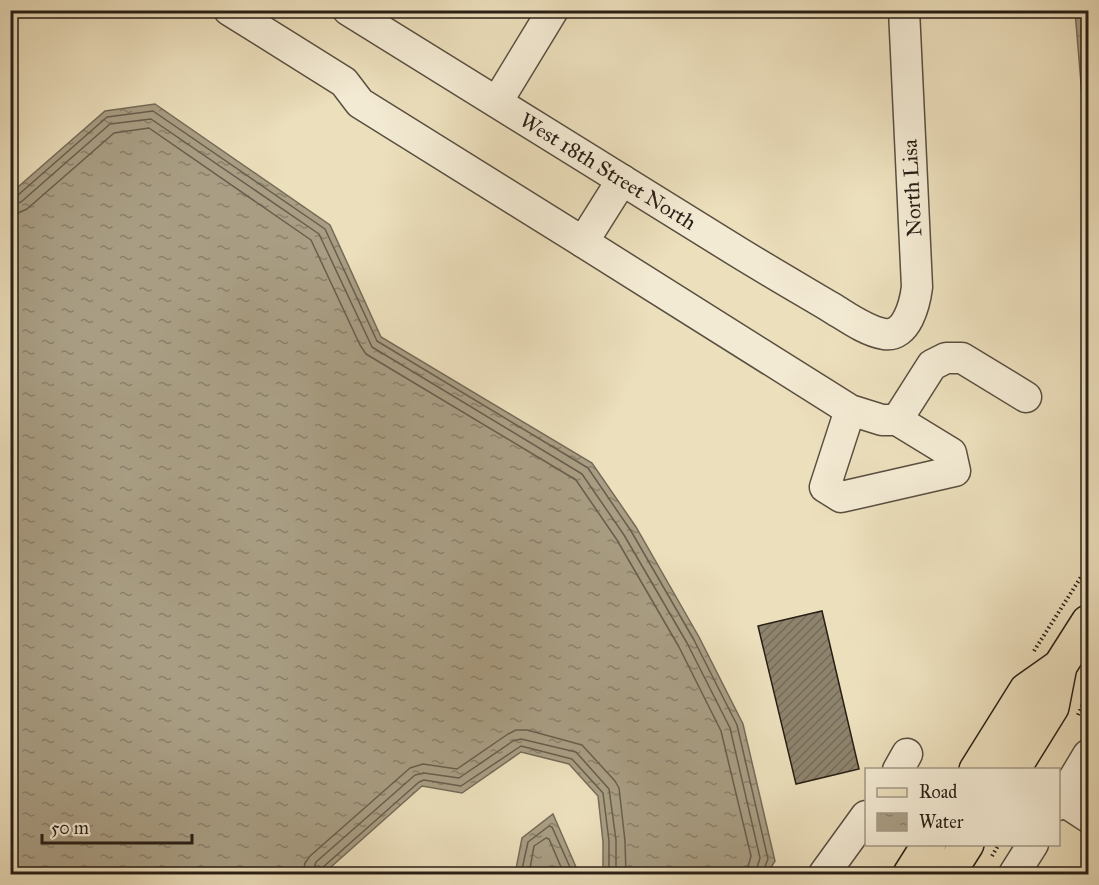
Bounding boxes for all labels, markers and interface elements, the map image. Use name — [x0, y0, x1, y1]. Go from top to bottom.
street label: West 18th Street North — [515, 107, 701, 236]
street label: North Lisa — [896, 139, 928, 237]
legend — [865, 768, 1060, 846]
text: Road — [919, 781, 957, 803]
scale bar — [42, 807, 192, 845]
text: Water — [919, 811, 964, 833]
text: 50 m — [51, 817, 89, 839]

